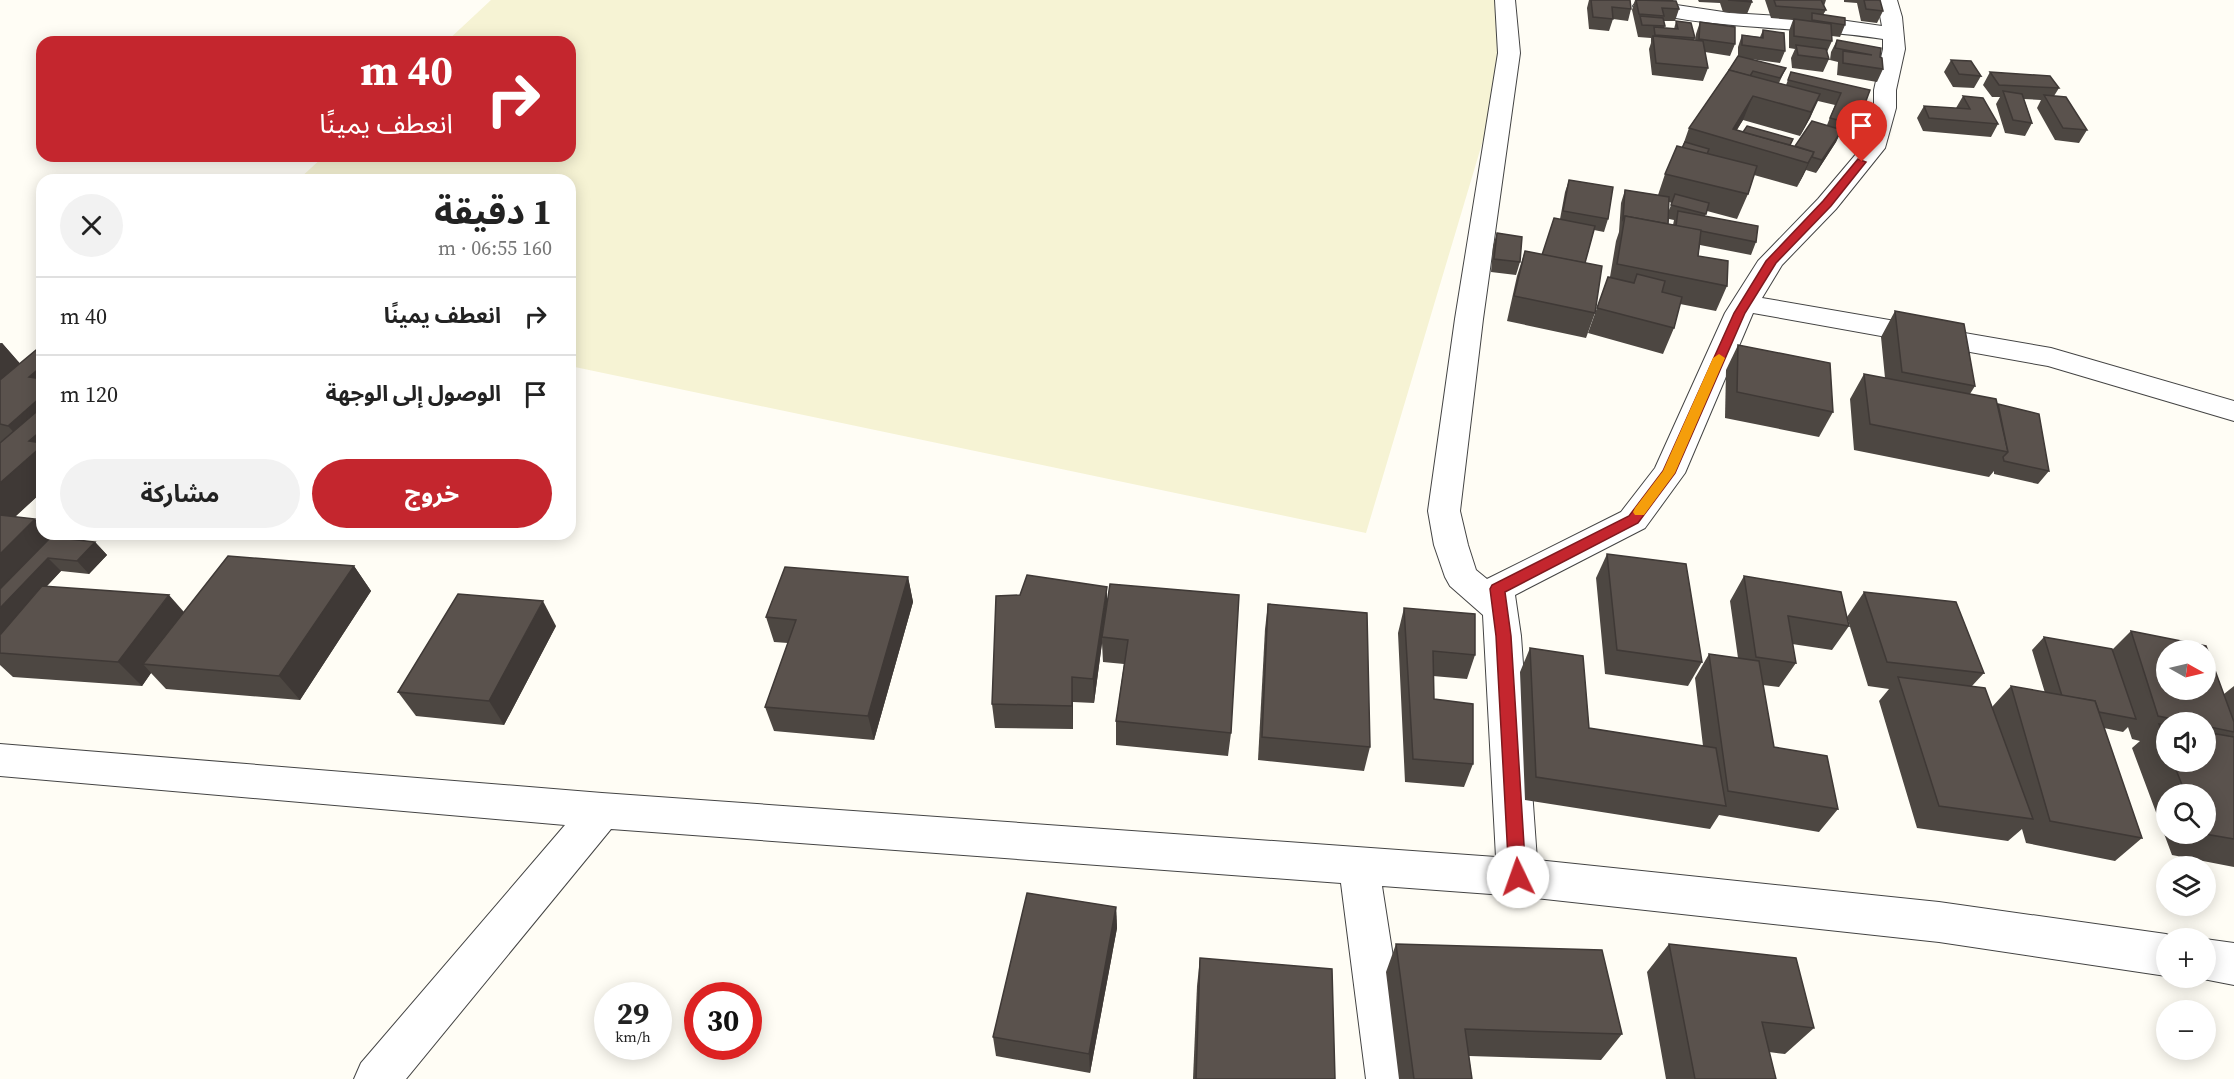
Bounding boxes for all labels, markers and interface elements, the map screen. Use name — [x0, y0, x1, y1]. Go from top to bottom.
text: 40 m — [360, 41, 453, 99]
icon: right — [474, 60, 552, 138]
pin — [1836, 100, 1887, 162]
text: انعطف يمينًا — [319, 105, 453, 142]
icon: arrive — [1845, 109, 1878, 142]
text: 1 دقيقة — [434, 187, 552, 236]
button: close — [60, 194, 123, 257]
text: 160 m · 06:55 — [438, 234, 552, 262]
text: انعطف يمينًا — [384, 300, 501, 330]
icon: right — [519, 300, 552, 333]
text: 40 m — [60, 301, 107, 331]
text: الوصول إلى الوجهة — [325, 378, 501, 408]
icon: arrive — [519, 378, 552, 411]
text: 120 m — [60, 379, 118, 409]
button: مشاركة — [60, 459, 300, 528]
button: خروج — [312, 459, 552, 528]
north arrow — [2156, 640, 2216, 700]
map controls — [2156, 640, 2216, 1060]
button: sound — [2156, 712, 2216, 772]
button: search — [2156, 784, 2216, 844]
position arrow — [1486, 845, 1550, 909]
button: layers — [2156, 856, 2216, 916]
button: + — [2156, 928, 2216, 988]
speed limit sign: 30 — [684, 982, 762, 1060]
text: 29 — [617, 993, 649, 1034]
button: − — [2156, 1000, 2216, 1060]
text: km/h — [615, 1026, 651, 1047]

